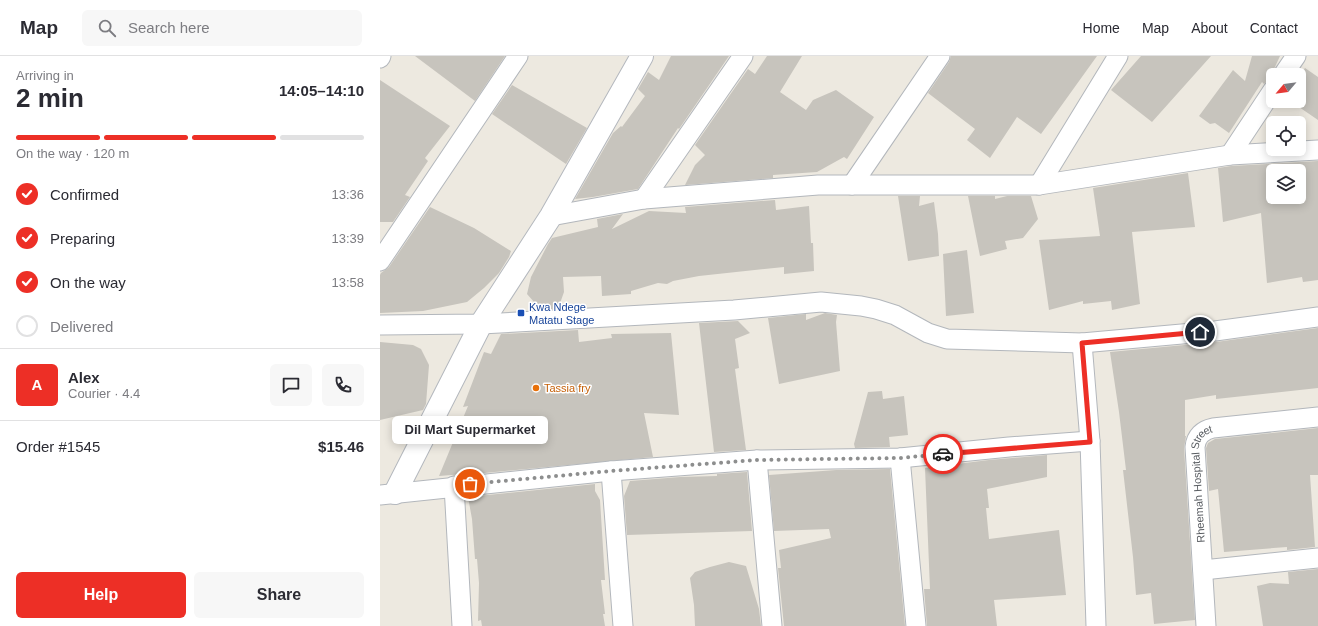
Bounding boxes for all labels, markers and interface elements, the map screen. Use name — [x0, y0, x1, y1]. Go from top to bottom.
search box — [82, 10, 362, 46]
text: Map — [20, 17, 58, 38]
icon: search — [96, 17, 118, 39]
text: Search here — [128, 19, 210, 36]
text: Home — [1083, 20, 1120, 36]
text: Map — [1142, 20, 1169, 36]
text: About — [1191, 20, 1228, 36]
text: Contact — [1250, 20, 1298, 36]
text: Arriving in — [16, 68, 74, 83]
north arrow — [1266, 68, 1306, 108]
map controls — [1266, 68, 1306, 204]
text: 14:05–14:10 — [279, 82, 364, 99]
text: 2 min — [16, 83, 84, 113]
button: locate — [1266, 116, 1306, 156]
text: On the way · 120 m — [16, 146, 129, 161]
button: layers — [1266, 164, 1306, 204]
icon: check — [16, 183, 38, 205]
text: Confirmed — [50, 186, 119, 203]
text: 13:36 — [331, 187, 364, 202]
icon: check — [16, 227, 38, 249]
text: Preparing — [50, 230, 115, 247]
text: 13:39 — [331, 231, 364, 246]
icon: check — [16, 271, 38, 293]
text: On the way — [50, 274, 126, 291]
text: 13:58 — [331, 275, 364, 290]
place label: Kwa Ndege Matatu Stage — [529, 301, 594, 326]
marker: Kwa Ndege Matatu Stage — [516, 308, 526, 318]
pin — [1183, 315, 1217, 349]
text: Delivered — [50, 318, 113, 335]
icon: home — [1189, 321, 1211, 343]
button: chat — [270, 364, 312, 406]
button: phone — [322, 364, 364, 406]
text: Alex — [68, 369, 100, 386]
text: A — [32, 376, 42, 393]
place label: Tassia fry — [544, 382, 591, 394]
marker: Tassia fry — [531, 383, 541, 393]
text: Courier · 4.4 — [68, 386, 140, 401]
callout: Dil Mart Supermarket — [392, 416, 548, 444]
text: Dil Mart Supermarket — [405, 422, 535, 437]
street label: Rheemah Hospital Street — [1189, 422, 1214, 543]
courier — [923, 434, 963, 474]
text: Order #1545 — [16, 438, 100, 455]
text: $15.46 — [318, 438, 364, 455]
icon: car — [932, 443, 954, 465]
pin — [453, 467, 487, 501]
icon: bag — [459, 473, 481, 495]
button: Help — [16, 572, 186, 618]
button: Share — [194, 572, 364, 618]

